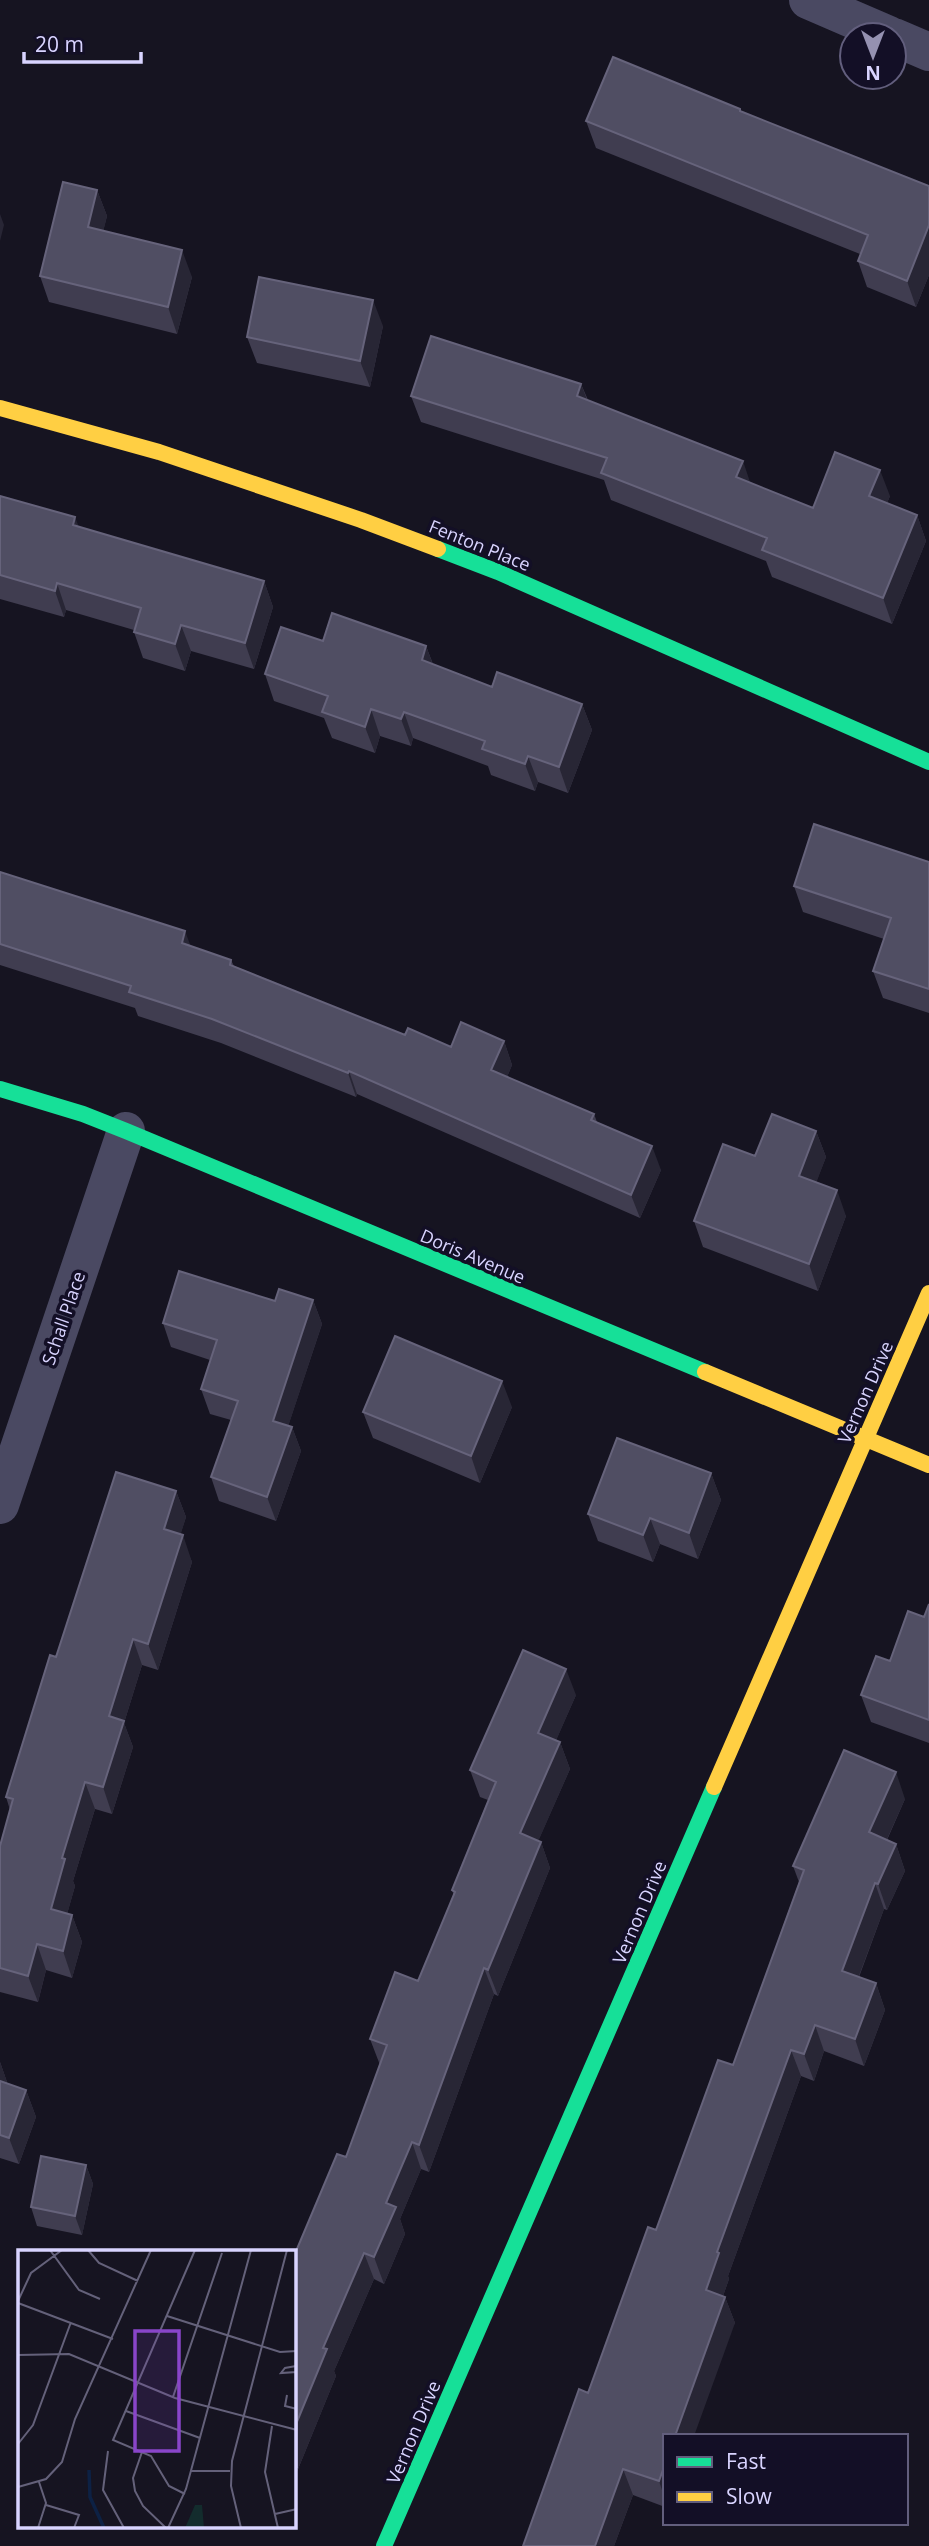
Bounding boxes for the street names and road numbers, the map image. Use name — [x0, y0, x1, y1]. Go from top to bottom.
street label: Fenton Place — [426, 514, 534, 576]
street label: Doris Avenue — [417, 1223, 529, 1289]
street label: Schall Place — [36, 1268, 90, 1368]
street label: Vernon Drive — [832, 1337, 898, 1447]
street label: Vernon Drive — [606, 1857, 672, 1967]
street label: Vernon Drive — [380, 2377, 446, 2487]

